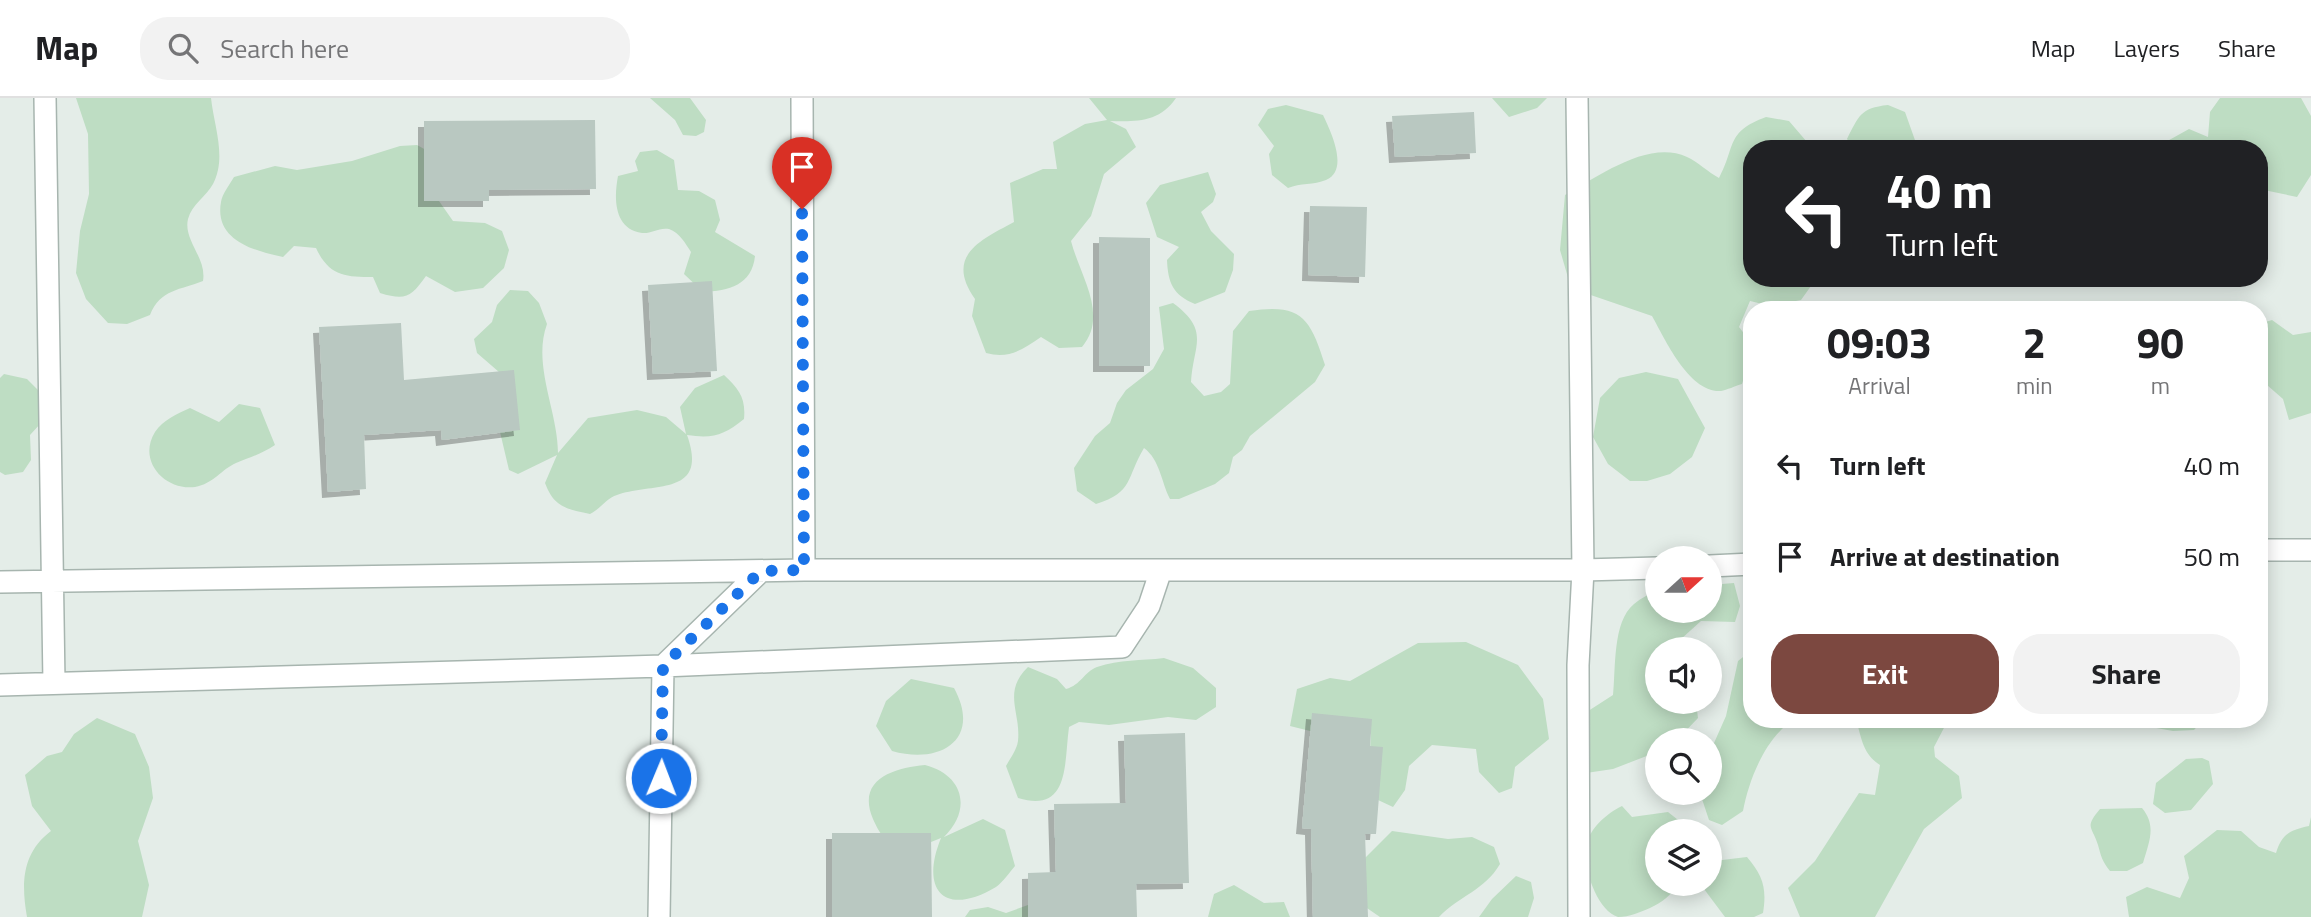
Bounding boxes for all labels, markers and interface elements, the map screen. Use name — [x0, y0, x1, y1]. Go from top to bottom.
search box — [140, 17, 630, 80]
text: Map — [35, 23, 98, 73]
icon: search — [164, 29, 202, 67]
text: Search here — [220, 29, 349, 68]
text: Map — [2031, 30, 2076, 66]
text: Layers — [2114, 30, 2180, 66]
text: Share — [2218, 30, 2276, 66]
pin — [772, 137, 832, 209]
icon: arrive — [783, 148, 821, 186]
text: 40 m — [1886, 152, 1993, 227]
icon: left — [1771, 168, 1862, 259]
text: Turn left — [1886, 220, 1998, 268]
text: 09:03 — [1827, 310, 1932, 374]
text: 2 — [2023, 310, 2046, 374]
text: 90 — [2137, 310, 2184, 374]
text: Arrival — [1848, 368, 1911, 403]
text: min — [2016, 368, 2053, 403]
text: m — [2151, 368, 2170, 403]
text: Turn left — [1830, 446, 1925, 485]
text: 40 m — [2183, 446, 2240, 485]
icon: left — [1771, 447, 1809, 485]
text: Arrive at destination — [1830, 537, 2060, 576]
text: 50 m — [2183, 537, 2240, 576]
icon: arrive — [1771, 538, 1809, 576]
north arrow — [1645, 546, 1722, 623]
map controls — [1645, 546, 1722, 896]
button: Exit — [1771, 634, 1999, 714]
button: Share — [2013, 634, 2240, 714]
button: sound — [1645, 637, 1722, 714]
button: search — [1645, 728, 1722, 805]
position arrow — [624, 741, 698, 815]
button: layers — [1645, 819, 1722, 896]

